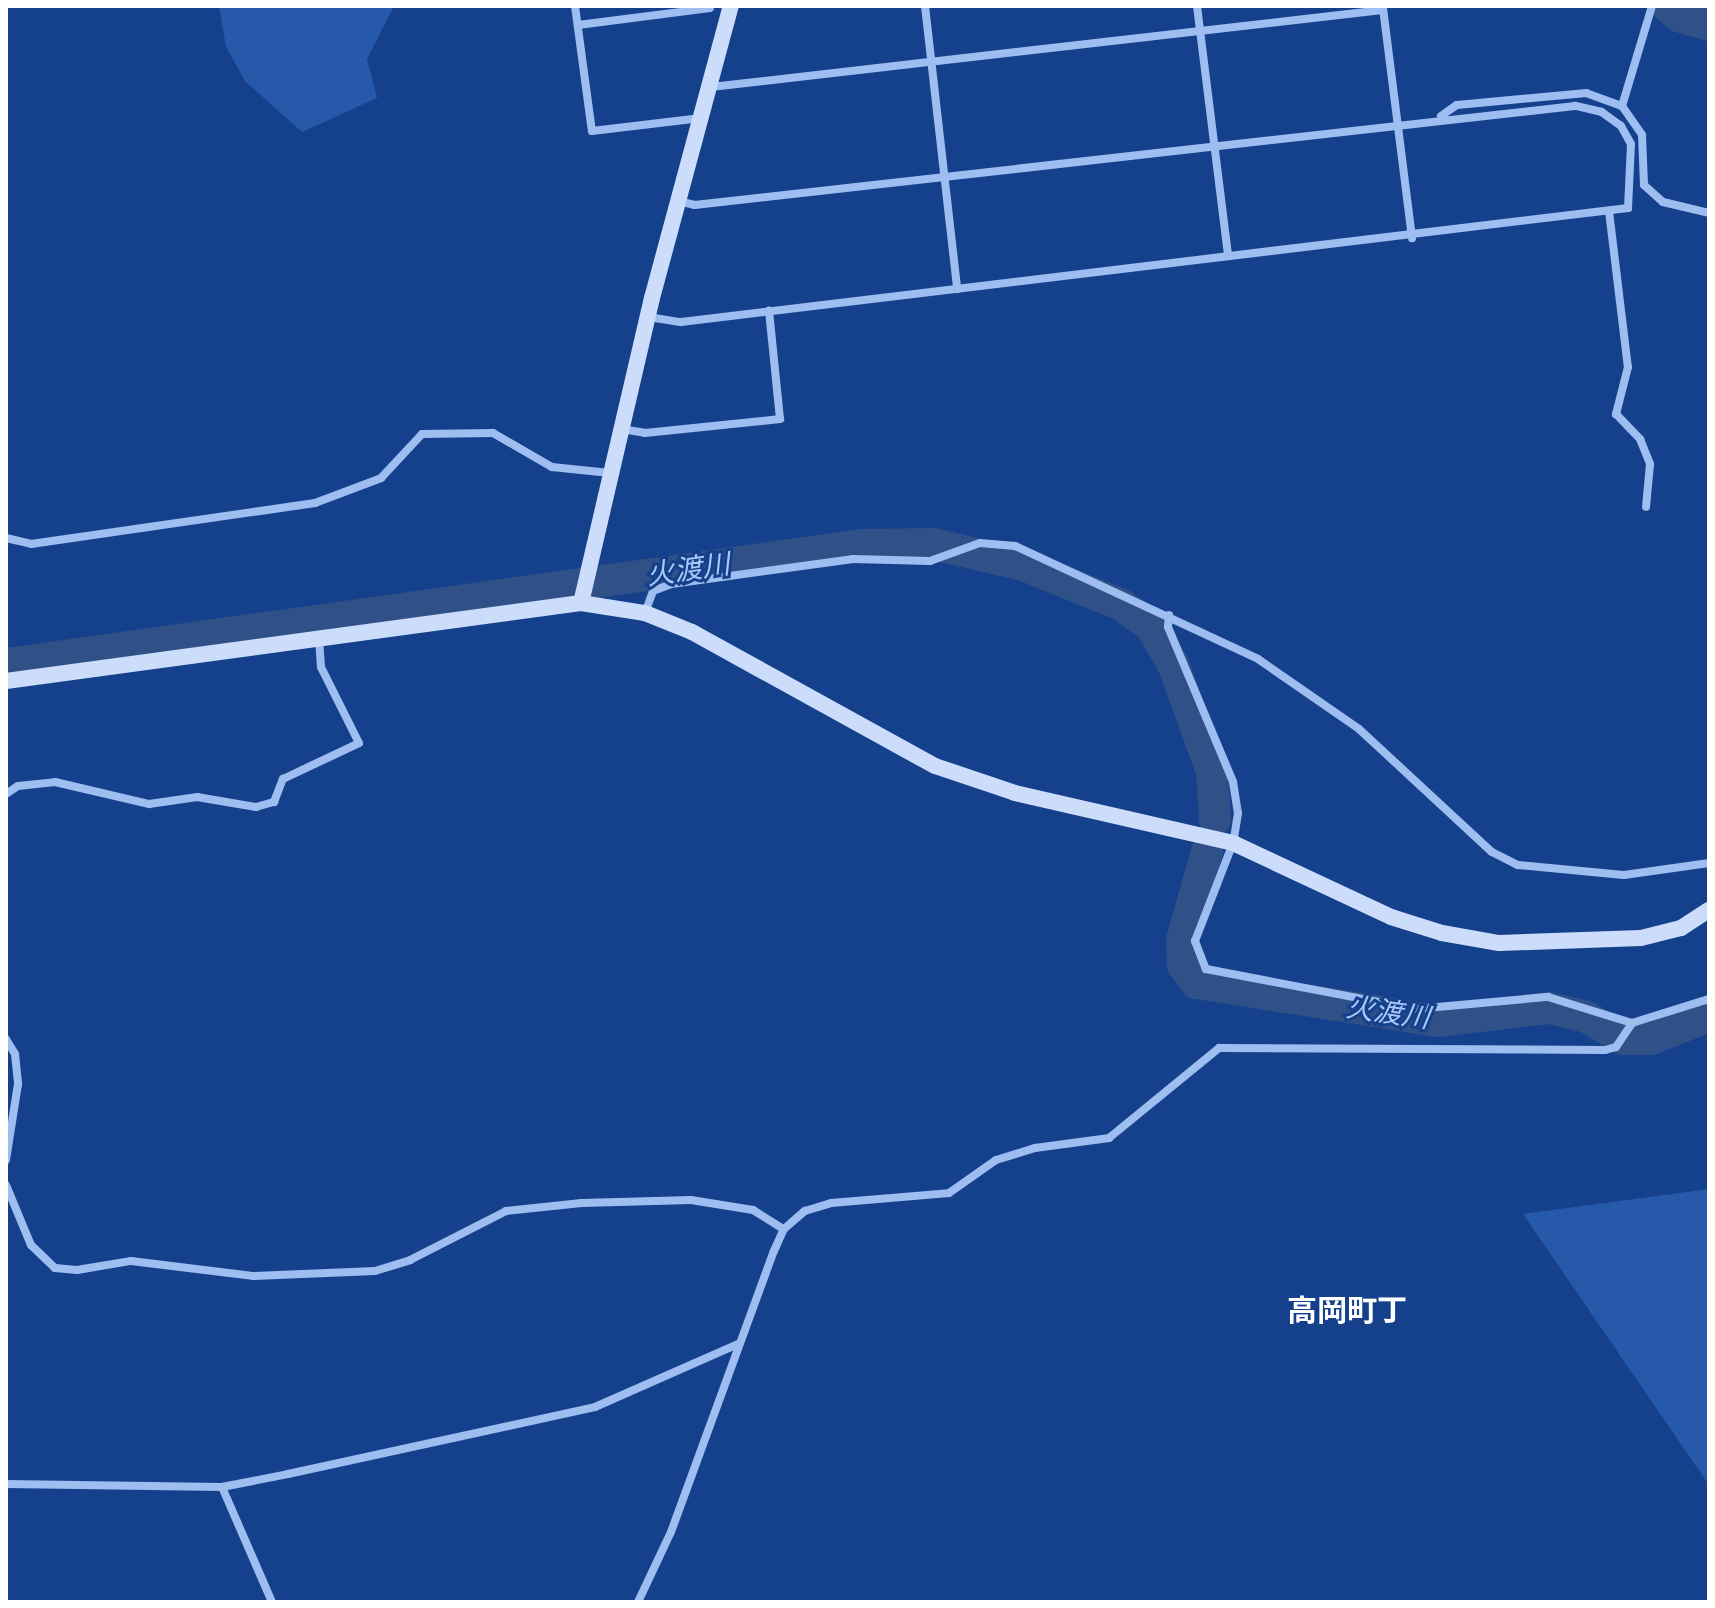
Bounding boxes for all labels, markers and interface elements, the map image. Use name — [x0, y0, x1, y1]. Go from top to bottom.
water label: 火渡川 — [644, 547, 732, 591]
water label: 火渡川 — [1344, 990, 1432, 1034]
district label: 高岡町丁 — [1287, 1292, 1407, 1328]

